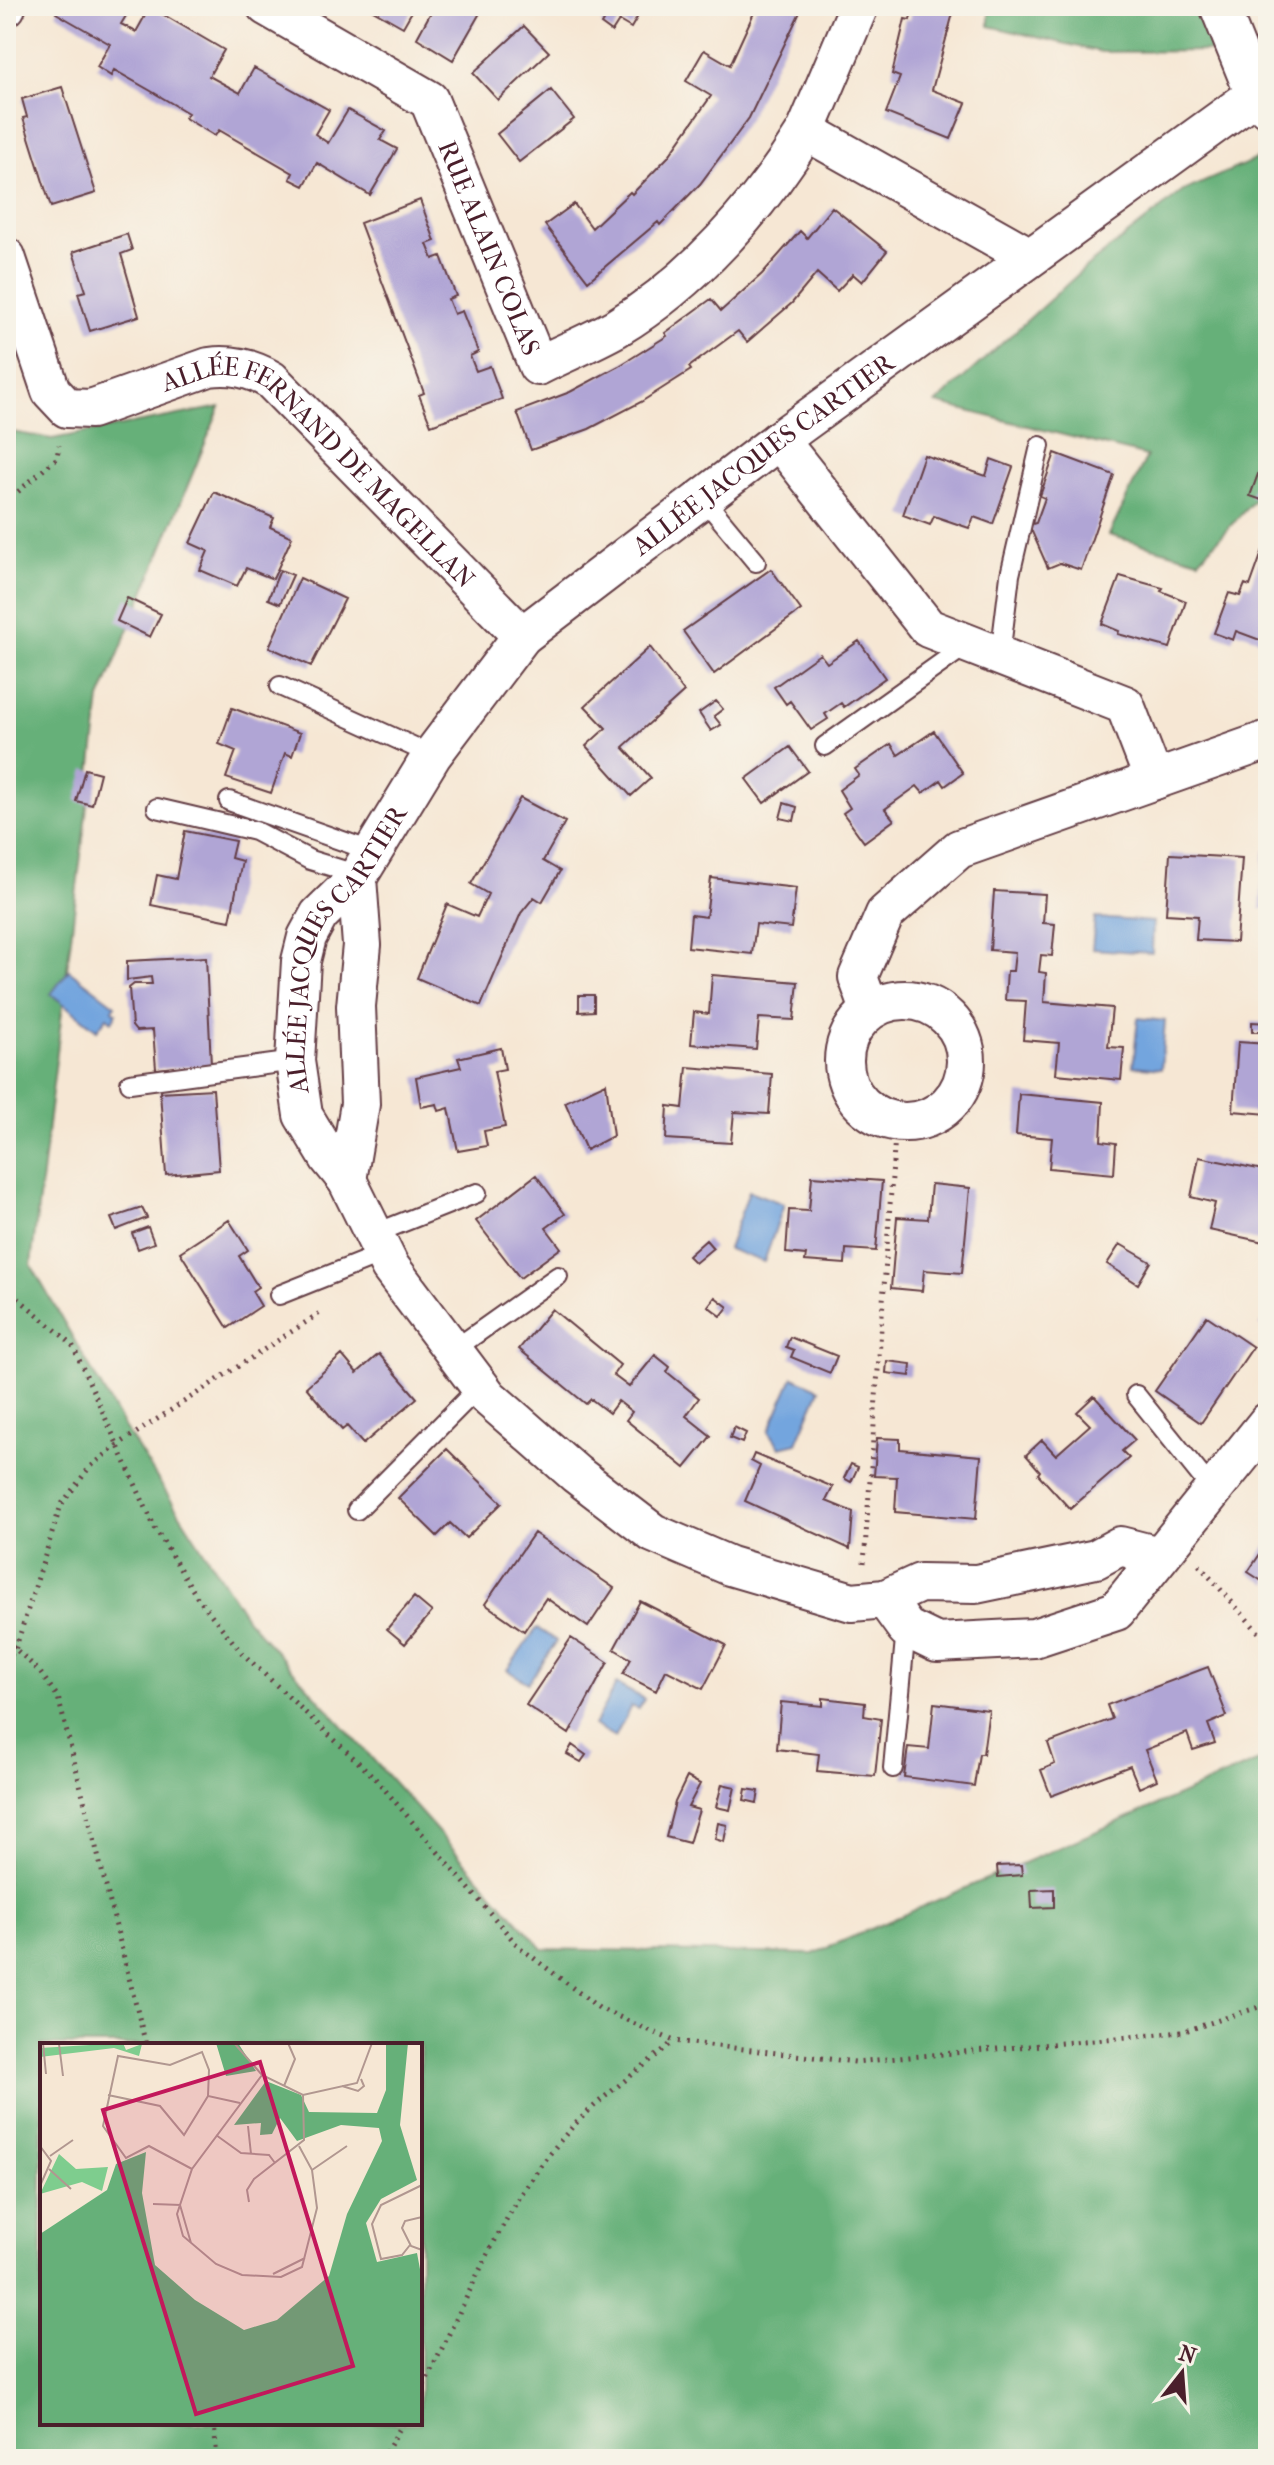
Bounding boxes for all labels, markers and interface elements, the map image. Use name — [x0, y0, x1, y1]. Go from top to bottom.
street label: RUE ALAIN COLAS — [431, 136, 547, 360]
street label: ALLÉE JACQUES CARTIER — [626, 346, 901, 563]
street label: ALLÉE FERNAND DE MAGELLAN — [156, 350, 481, 595]
street label: ALLÉE JACQUES CARTIER — [280, 799, 414, 1097]
inset map — [40, 2043, 422, 2425]
north arrow — [1142, 2333, 1222, 2413]
text: N — [1176, 2340, 1200, 2370]

